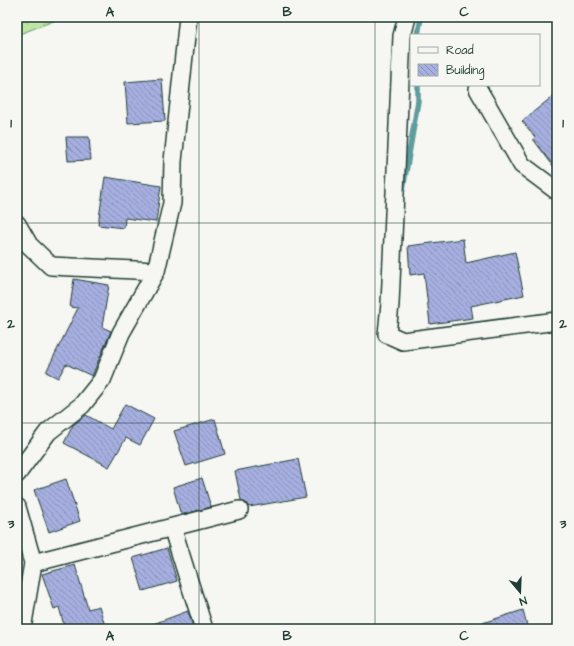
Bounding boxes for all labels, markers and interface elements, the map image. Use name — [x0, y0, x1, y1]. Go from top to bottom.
text: A — [106, 3, 115, 21]
text: B — [282, 3, 292, 21]
text: C — [459, 3, 469, 21]
legend — [410, 34, 540, 86]
text: Road — [446, 42, 474, 59]
text: Building — [446, 62, 484, 80]
text: 1 — [10, 114, 12, 132]
text: 1 — [562, 114, 564, 132]
text: 2 — [6, 315, 15, 333]
text: 2 — [558, 315, 567, 333]
text: 3 — [7, 515, 15, 533]
text: 3 — [559, 515, 567, 533]
north arrow — [500, 572, 540, 612]
text: N — [517, 593, 529, 609]
text: A — [106, 627, 115, 645]
text: B — [282, 627, 292, 645]
text: C — [459, 627, 469, 645]

